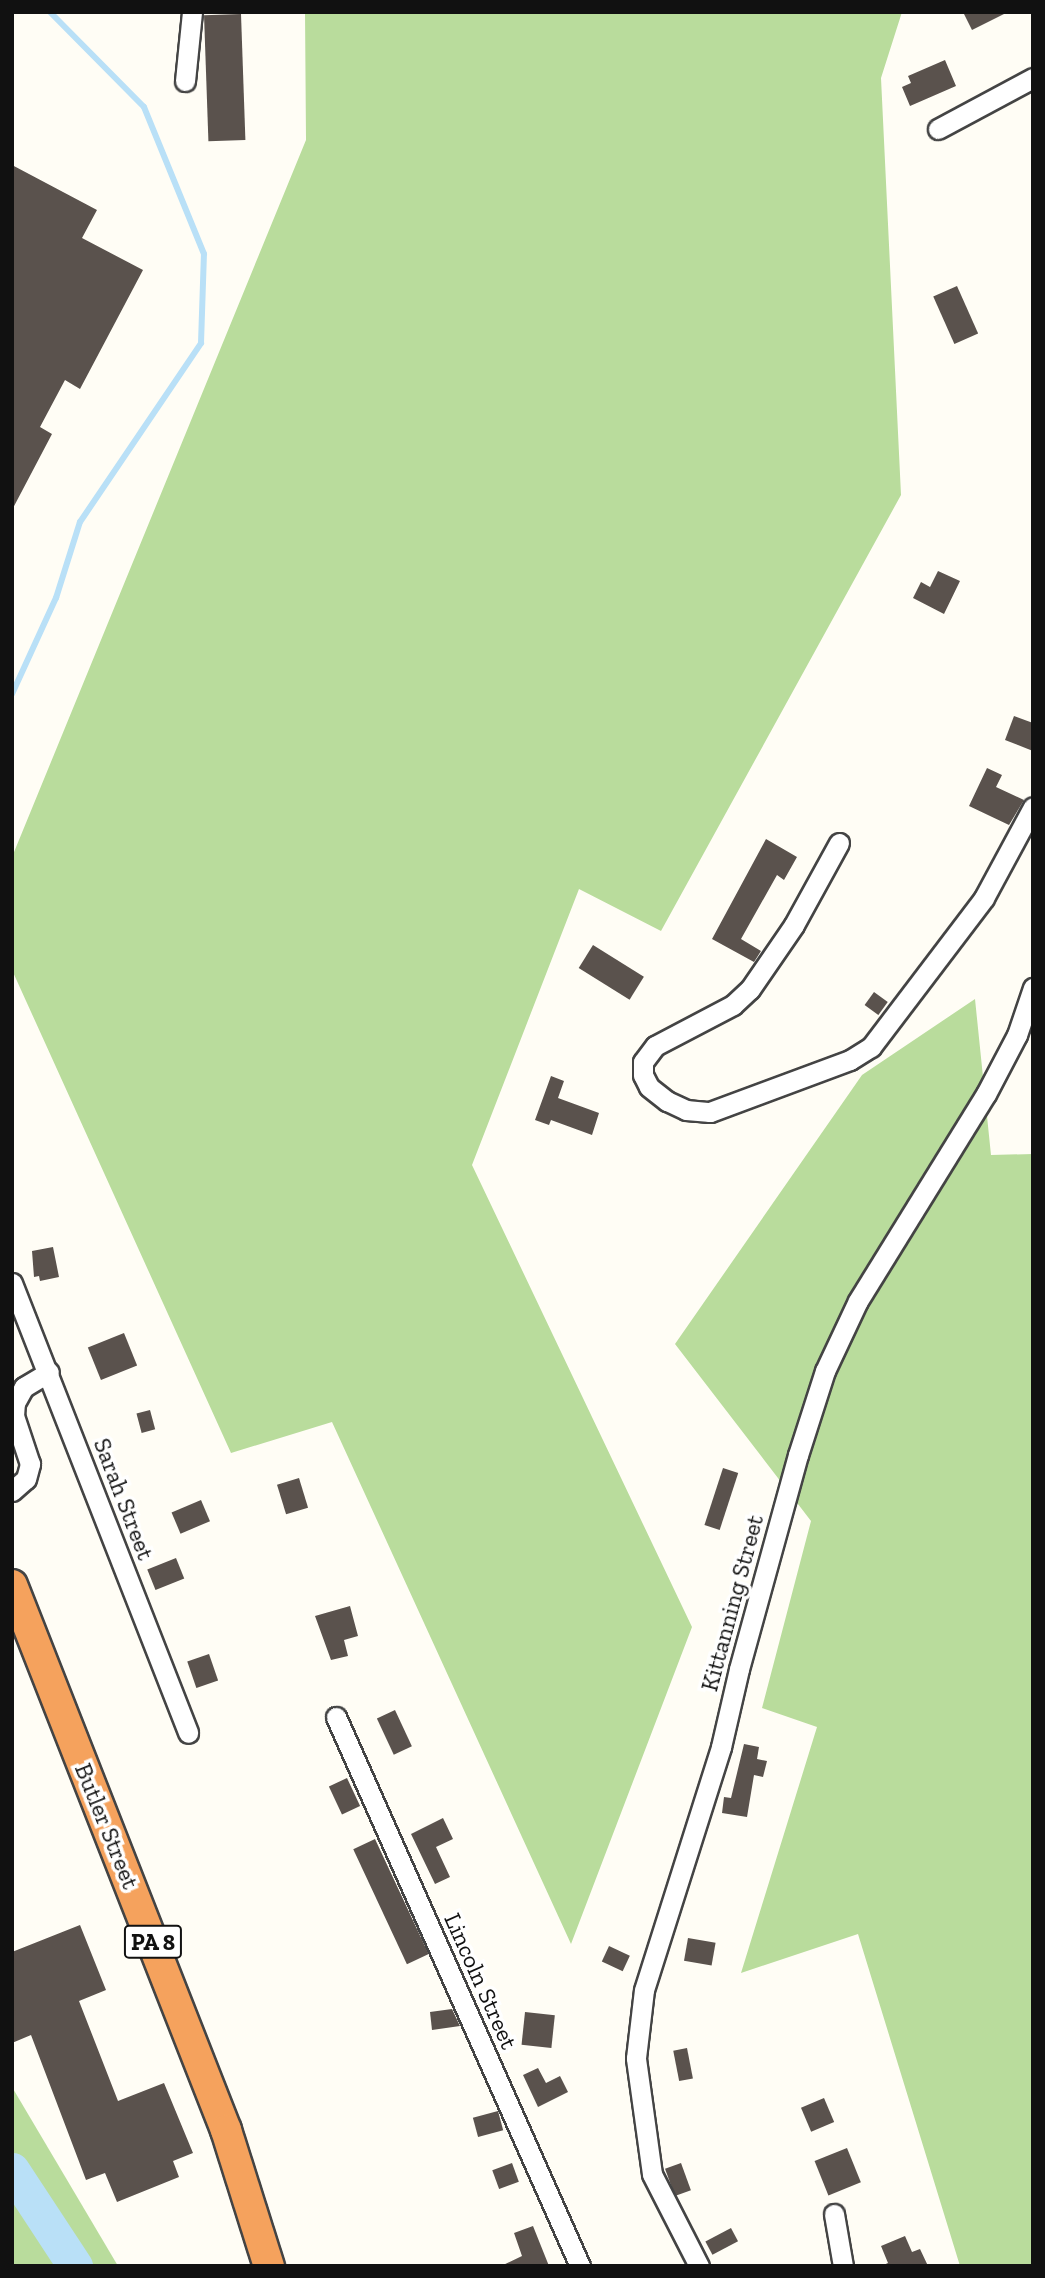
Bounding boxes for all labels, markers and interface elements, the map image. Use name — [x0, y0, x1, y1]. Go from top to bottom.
street label: Sarah Street — [88, 1434, 160, 1564]
street label: Kittanning Street — [695, 1512, 769, 1694]
street label: Butler Street — [69, 1759, 145, 1893]
street label: Lincoln Street — [438, 1909, 524, 2053]
road number: PA 8 — [123, 1923, 183, 1962]

